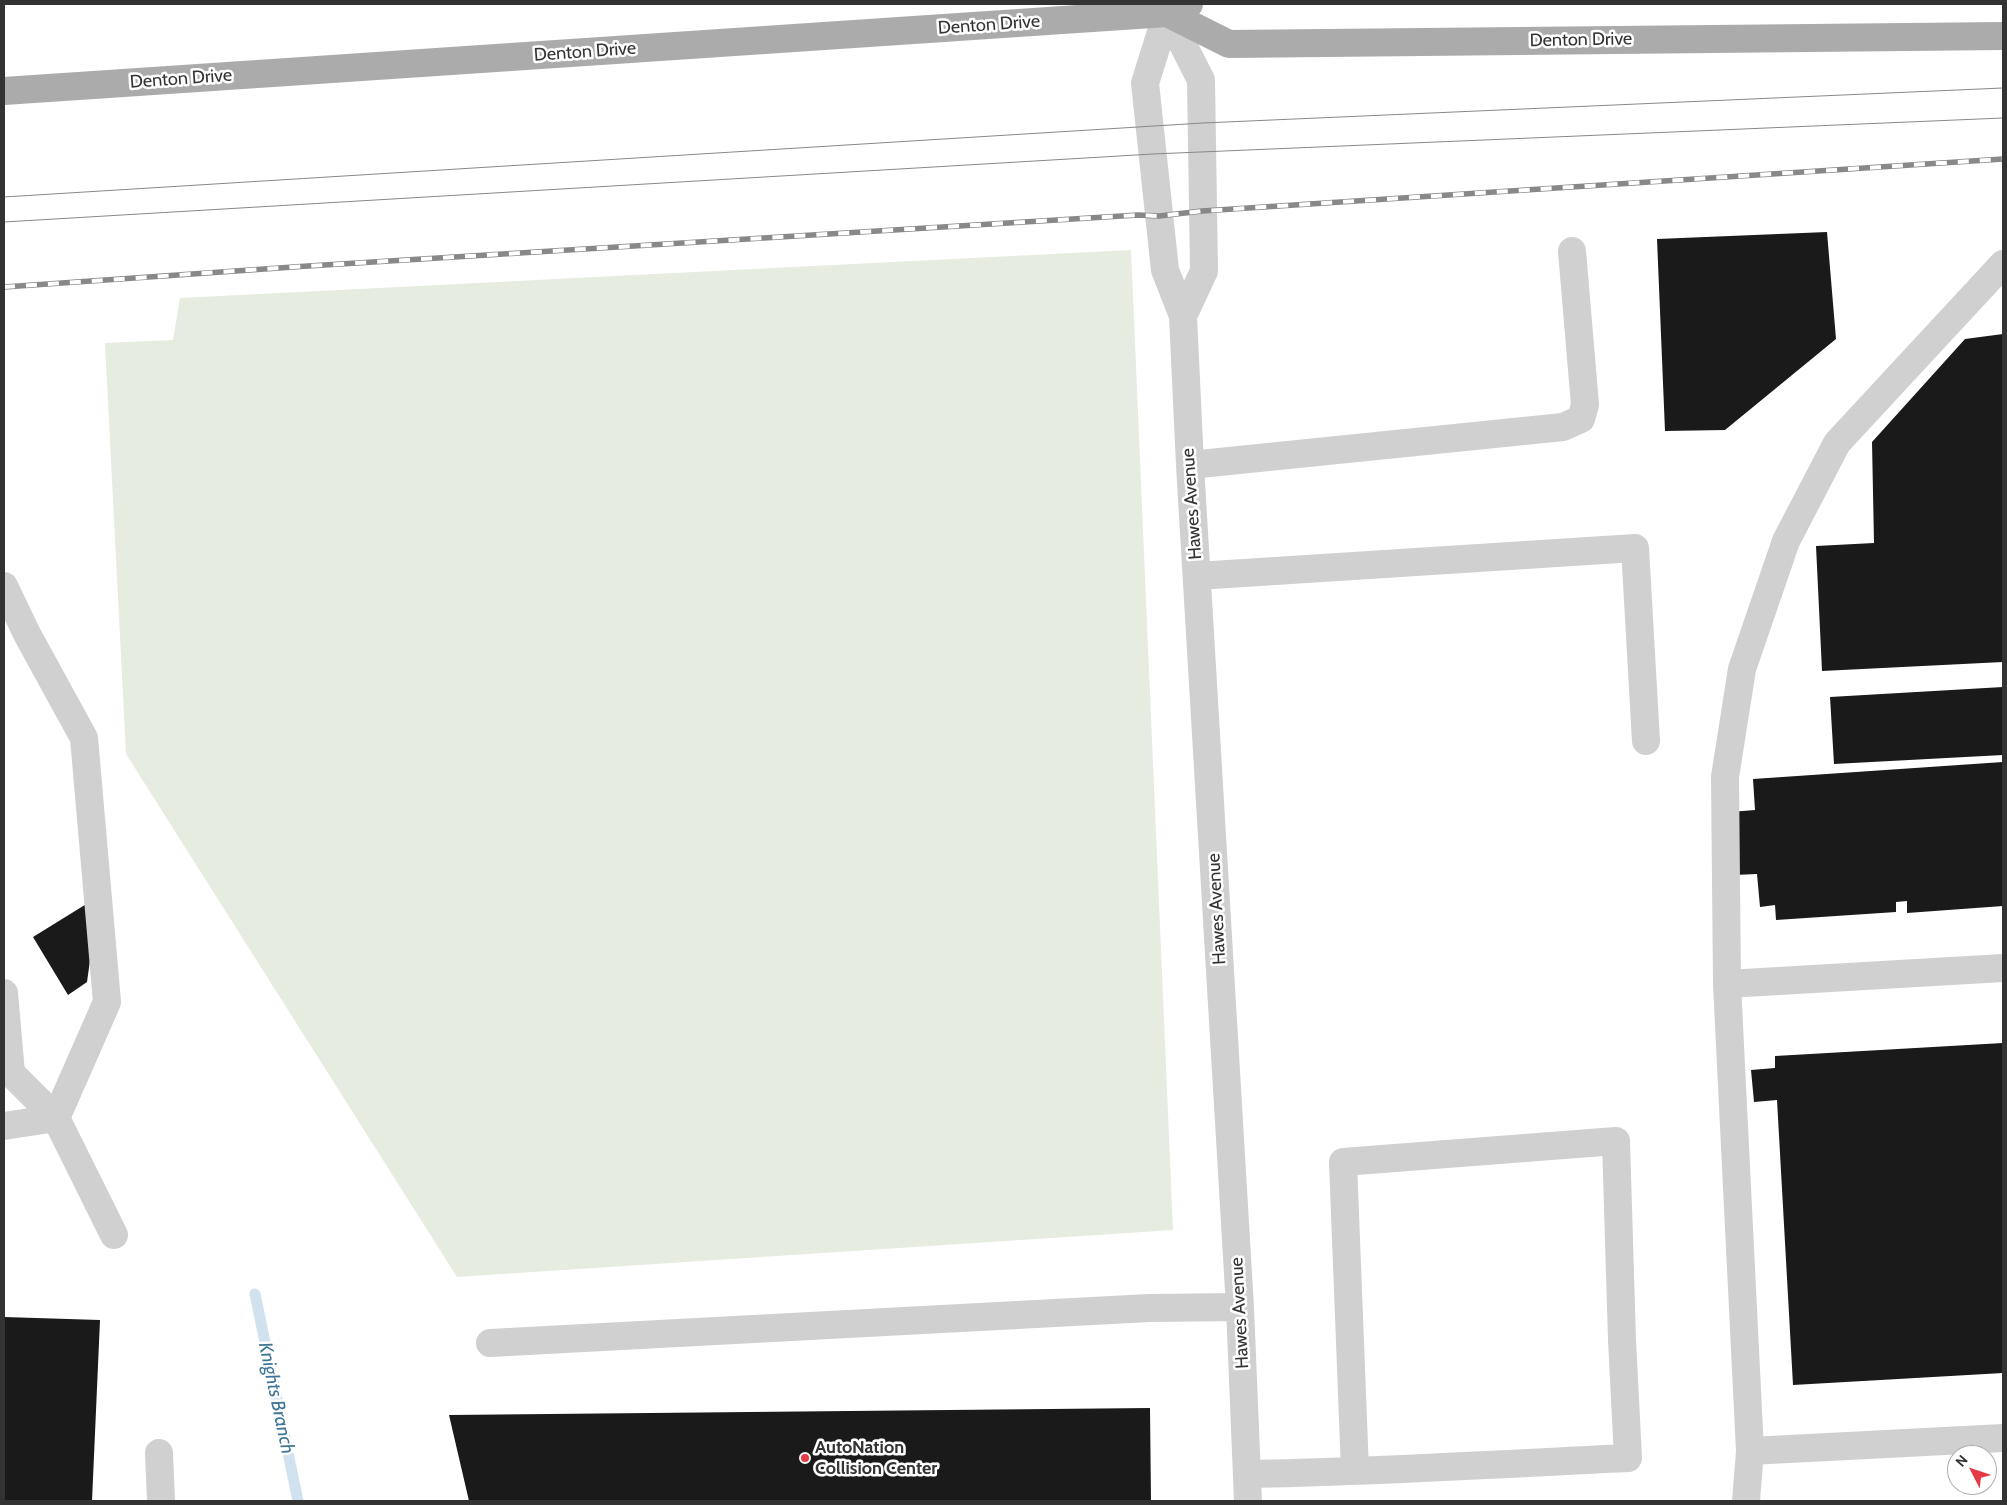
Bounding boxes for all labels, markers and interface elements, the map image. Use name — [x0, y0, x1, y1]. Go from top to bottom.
street label: Denton Drive — [937, 11, 1041, 39]
street label: Denton Drive — [1530, 28, 1632, 52]
street label: Denton Drive — [533, 38, 637, 66]
street label: Denton Drive — [129, 65, 233, 93]
street label: Hawes Avenue — [1177, 448, 1207, 560]
street label: Hawes Avenue — [1203, 853, 1231, 965]
street label: Hawes Avenue — [1226, 1257, 1254, 1369]
water label: Knights Branch — [253, 1340, 299, 1456]
place label: AutoNation Collision Center — [815, 1437, 937, 1480]
north arrow — [1947, 1445, 1997, 1495]
text: N — [1951, 1451, 1971, 1470]
marker: AutoNation Collision Center — [799, 1452, 811, 1464]

